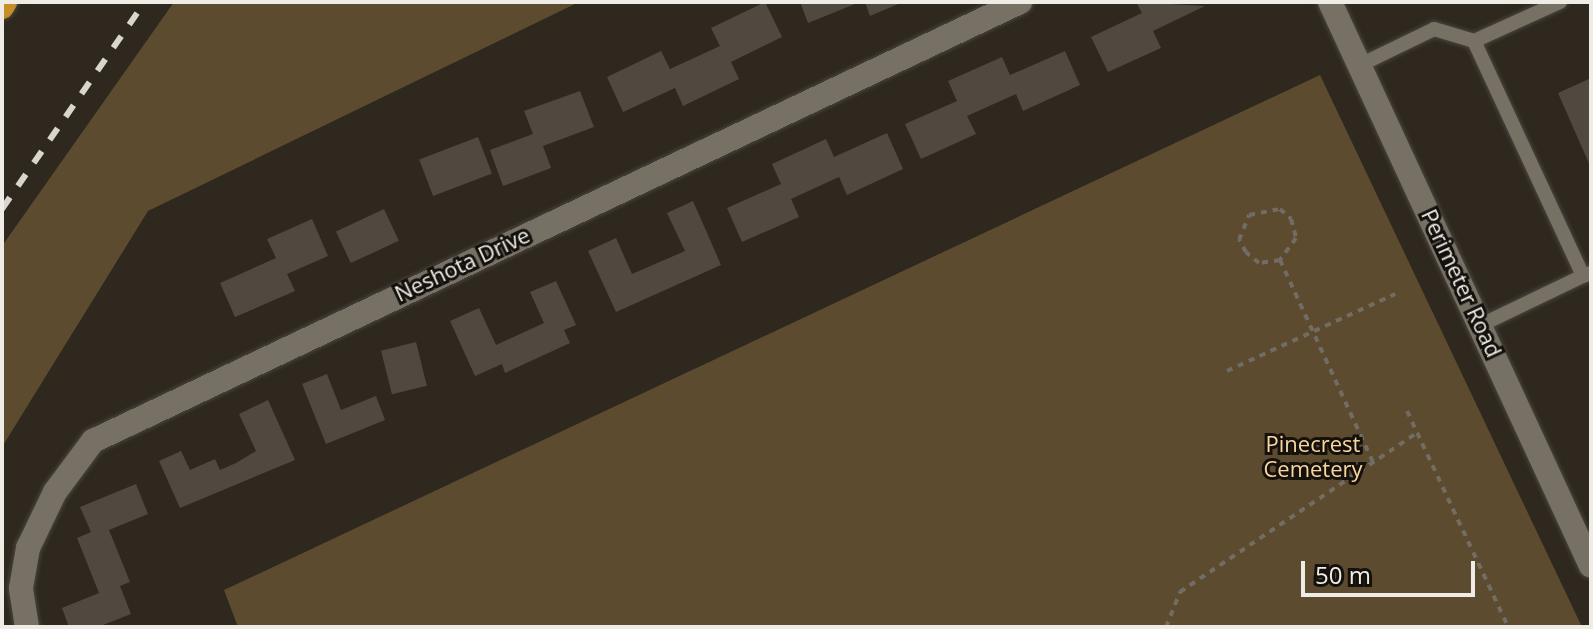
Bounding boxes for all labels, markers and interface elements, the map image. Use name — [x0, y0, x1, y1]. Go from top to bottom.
street label: Perimeter Road — [1416, 205, 1508, 361]
street label: Neshota Drive — [390, 221, 534, 307]
park label: Pinecrest Cemetery — [1263, 430, 1363, 482]
scale bar — [1305, 545, 1479, 595]
text: 50 m — [1315, 558, 1371, 591]

